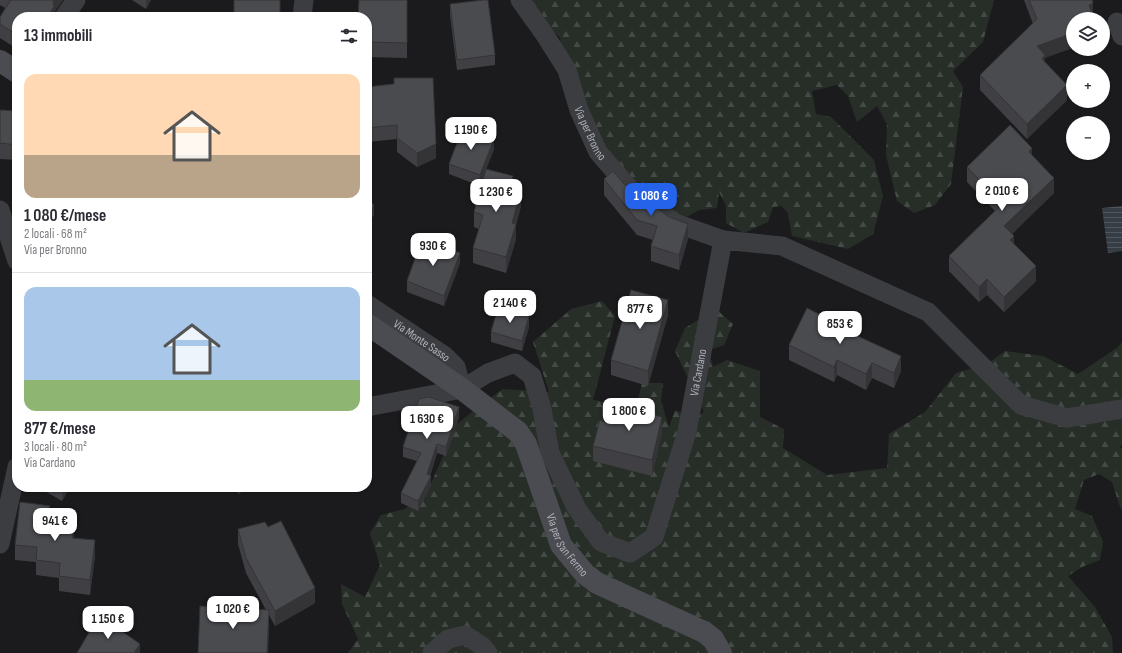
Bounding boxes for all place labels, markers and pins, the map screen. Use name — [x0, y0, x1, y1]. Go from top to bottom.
pin: 1 190 € — [434, 117, 508, 151]
pin: 2 010 € — [965, 178, 1039, 212]
pin: 1 230 € — [459, 179, 533, 213]
pin: 1 080 € — [614, 183, 688, 217]
pin: 930 € — [405, 233, 461, 267]
pin: 2 140 € — [473, 290, 547, 324]
pin: 877 € — [612, 296, 668, 330]
pin: 853 € — [812, 311, 868, 345]
pin: 1 800 € — [592, 398, 666, 432]
pin: 1 630 € — [390, 406, 464, 440]
pin: 941 € — [27, 508, 83, 542]
pin: 1 020 € — [196, 596, 270, 630]
pin: 1 150 € — [71, 606, 145, 640]

